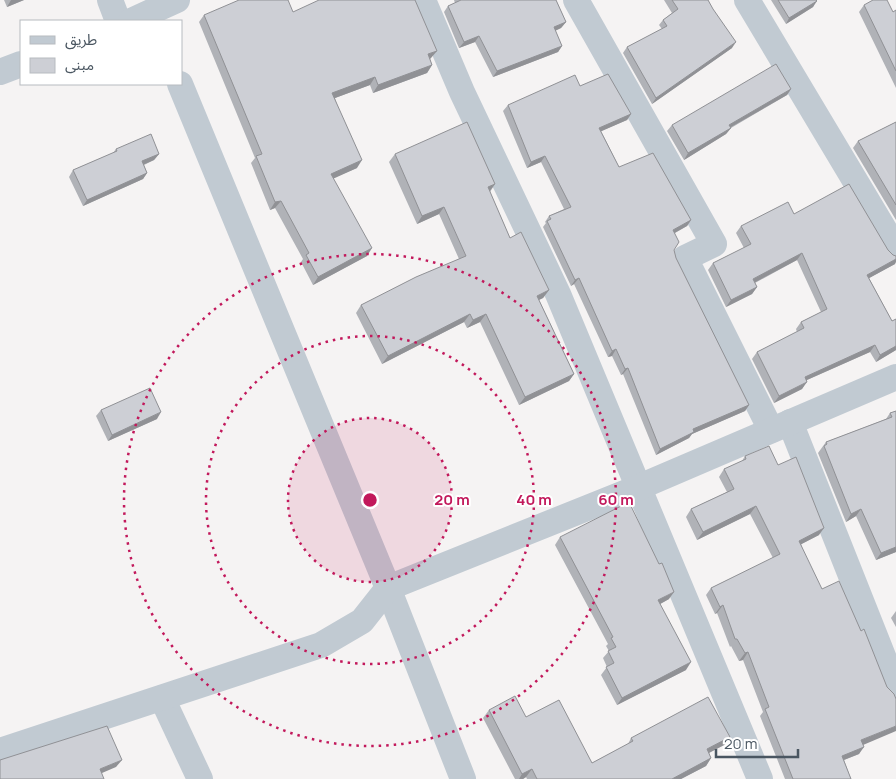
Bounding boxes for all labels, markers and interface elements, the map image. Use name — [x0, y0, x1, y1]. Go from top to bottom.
legend — [20, 20, 182, 85]
text: طريق — [65, 29, 97, 50]
text: مبنى — [65, 54, 94, 75]
text: 20 m — [434, 489, 470, 510]
text: 40 m — [516, 489, 552, 510]
text: 60 m — [598, 489, 634, 510]
centre of rings — [361, 491, 379, 509]
scale bar — [716, 726, 798, 758]
text: 20 m — [724, 733, 757, 754]

